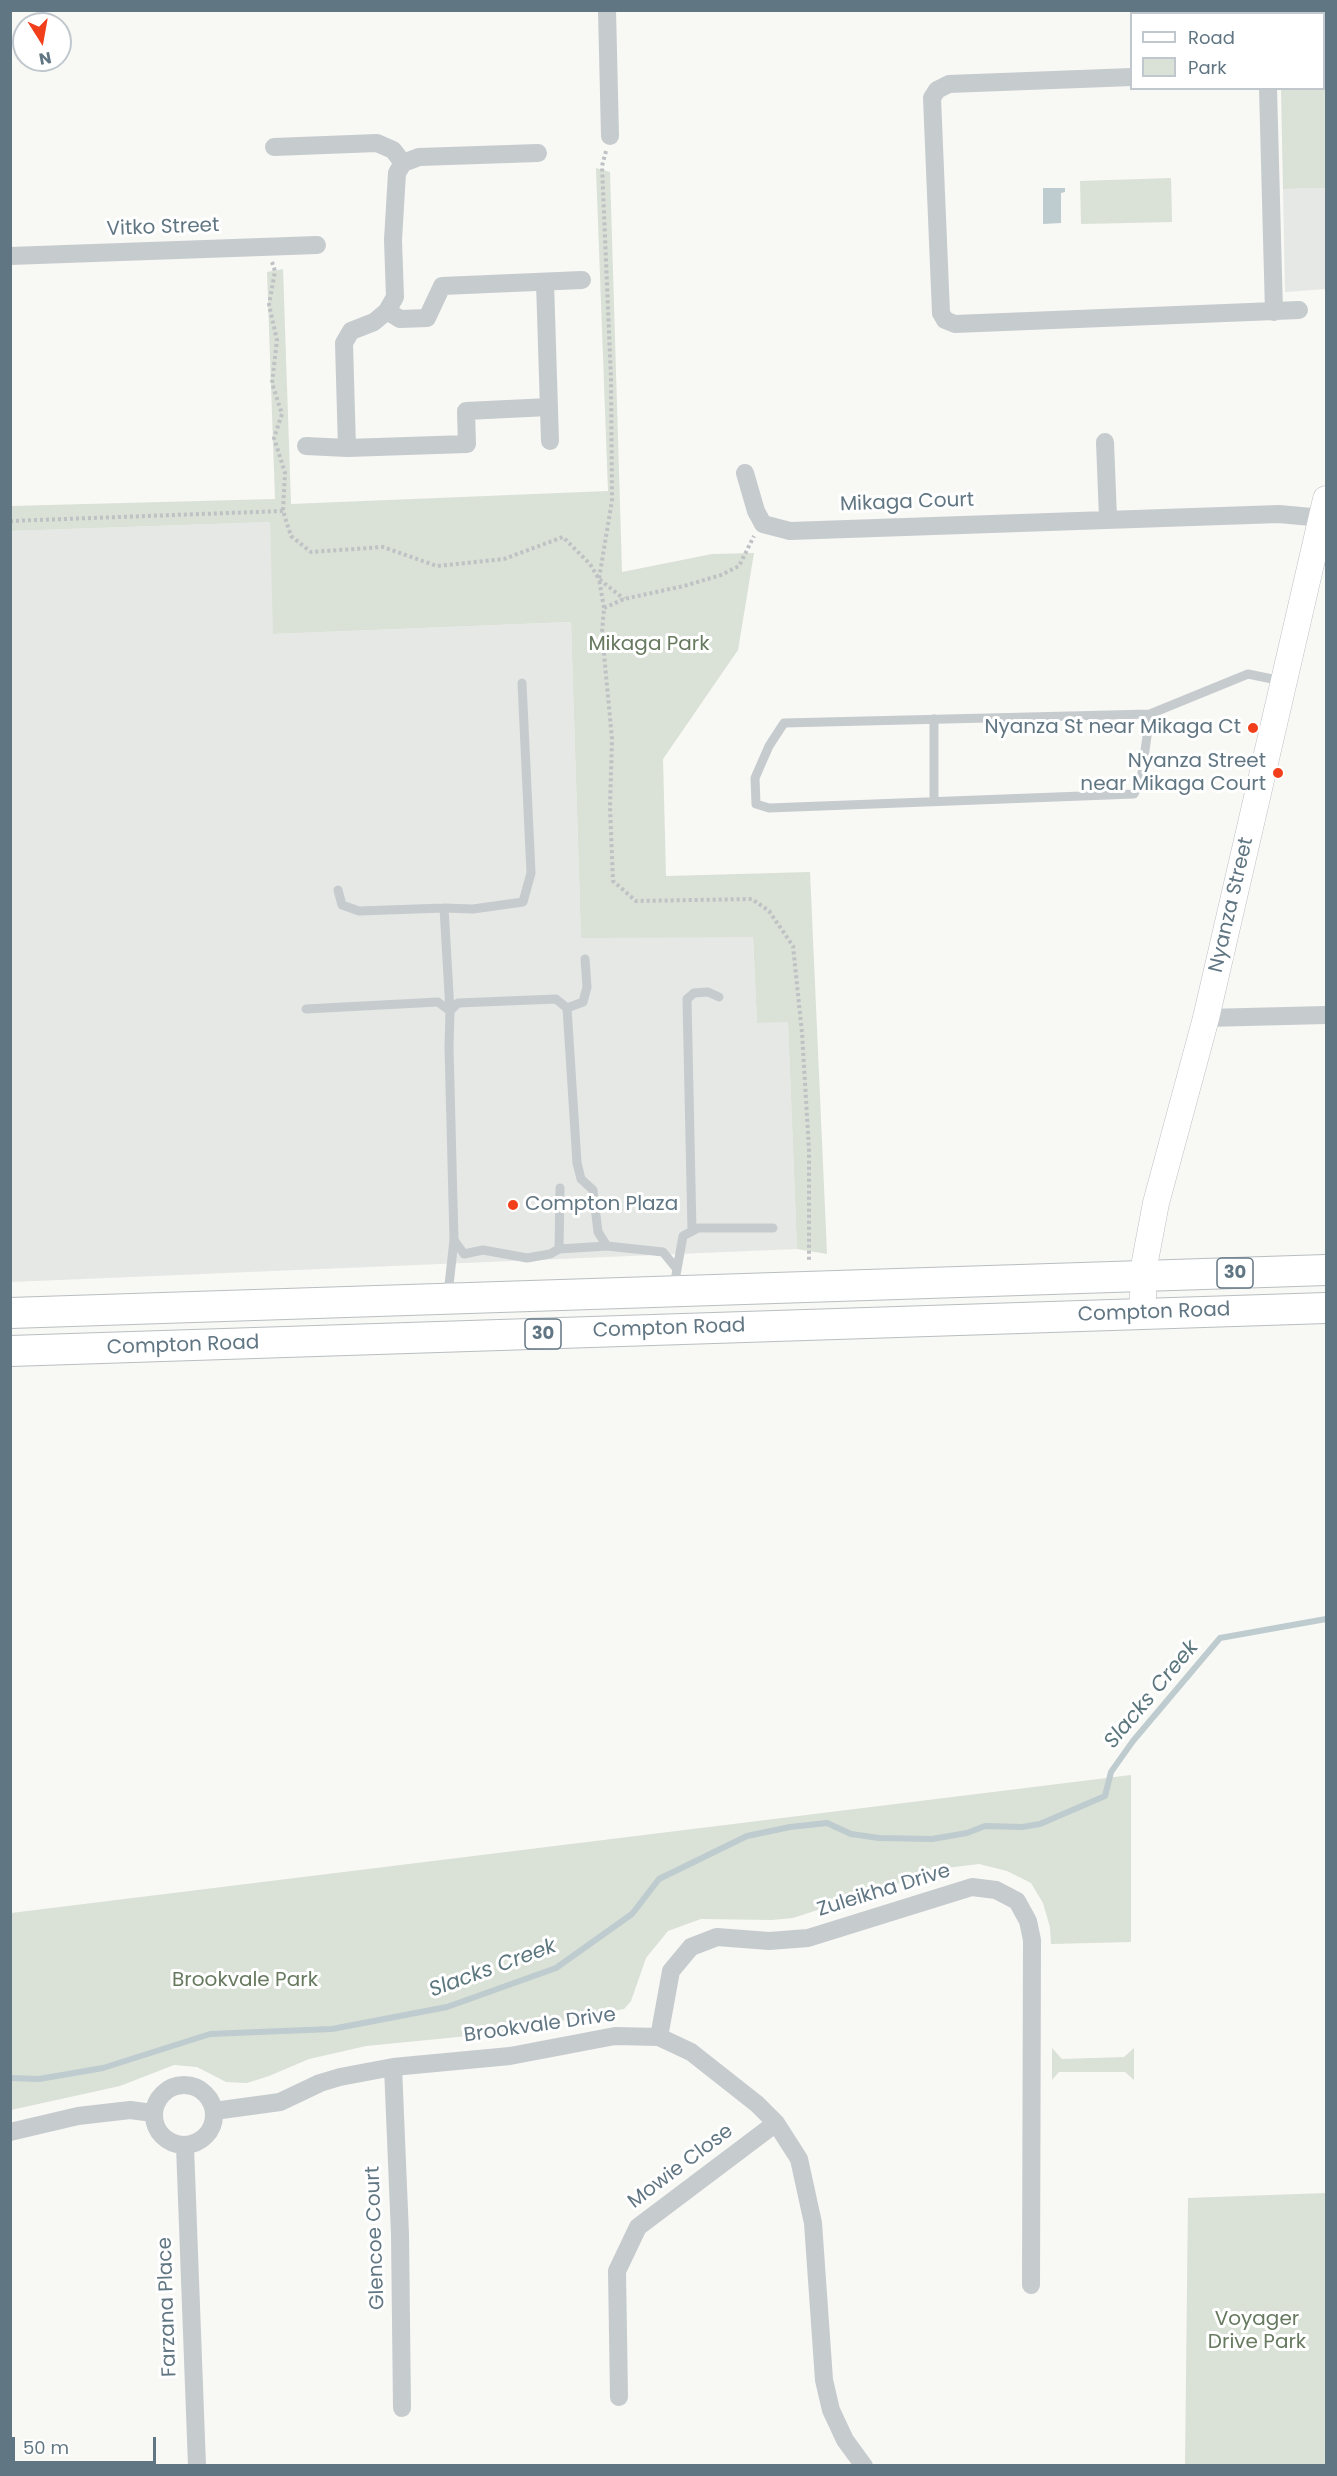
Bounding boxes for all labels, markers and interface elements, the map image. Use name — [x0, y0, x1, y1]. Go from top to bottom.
north arrow — [12, 12, 72, 72]
legend — [1130, 12, 1325, 90]
text: Road — [1188, 25, 1235, 50]
text: N — [37, 46, 53, 71]
text: Park — [1188, 55, 1227, 80]
street label: Vitko Street — [106, 214, 220, 242]
street label: Mikaga Court — [840, 489, 974, 517]
park label: Mikaga Park — [588, 633, 710, 657]
place label: Nyanza St near Mikaga Ct — [984, 716, 1241, 740]
marker: Nyanza St near Mikaga Ct — [1246, 721, 1260, 735]
place label: Nyanza Street near Mikaga Court — [1080, 750, 1266, 797]
marker: Nyanza Street near Mikaga Court — [1271, 766, 1285, 780]
street label: Nyanza Street — [1205, 835, 1259, 975]
place label: Compton Plaza — [525, 1193, 678, 1217]
marker: Compton Plaza — [506, 1198, 520, 1212]
road number: 30 — [1217, 1258, 1253, 1288]
street label: Compton Road — [1077, 1298, 1231, 1328]
street label: Compton Road — [592, 1314, 746, 1344]
road number: 30 — [525, 1319, 561, 1349]
street label: Compton Road — [106, 1331, 260, 1361]
water label: Slacks Creek — [1100, 1636, 1204, 1754]
street label: Zuleikha Drive — [815, 1859, 953, 1923]
water label: Slacks Creek — [426, 1934, 560, 2004]
park label: Brookvale Park — [172, 1969, 318, 1993]
street label: Brookvale Drive — [462, 2003, 618, 2049]
street label: Mowie Close — [624, 2120, 738, 2214]
street label: Glencoe Court — [361, 2166, 391, 2310]
street label: Farzana Place — [154, 2237, 182, 2377]
park label: Voyager Drive Park — [1208, 2308, 1306, 2355]
scale bar — [15, 2425, 159, 2463]
text: 50 m — [23, 2435, 69, 2460]

